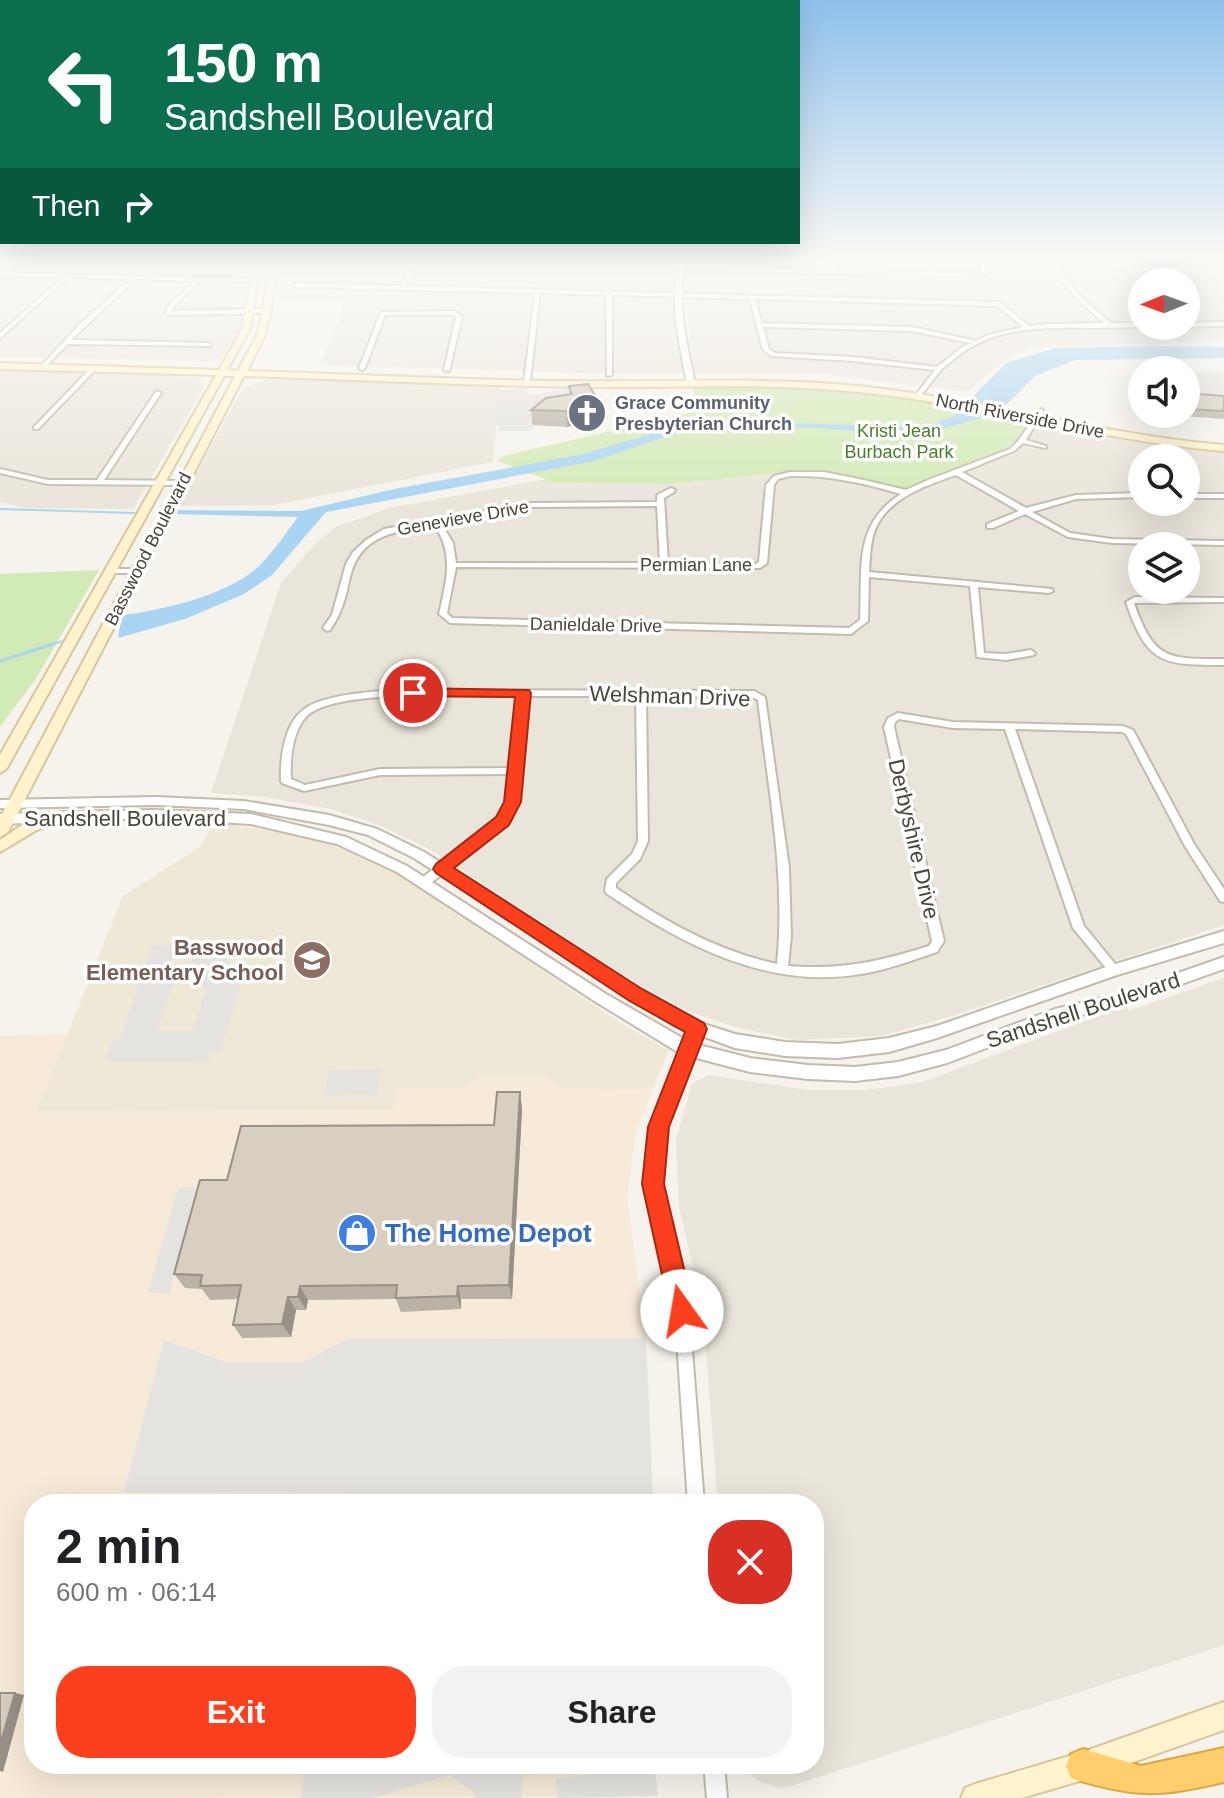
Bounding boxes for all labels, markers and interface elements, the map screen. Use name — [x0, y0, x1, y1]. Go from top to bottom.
text: 150 m — [164, 31, 323, 94]
icon: left — [32, 32, 136, 136]
text: Sandshell Boulevard — [164, 97, 494, 138]
icon: right — [116, 184, 160, 228]
text: Then — [32, 189, 100, 222]
north arrow — [1128, 268, 1200, 340]
map controls — [1128, 268, 1200, 604]
button: sound — [1128, 356, 1200, 428]
street label: North Riverside Drive — [934, 390, 1106, 442]
church icon: Grace Community Presbyterian Church — [566, 392, 608, 434]
place label: Grace Community Presbyterian Church — [615, 393, 792, 434]
park label: Kristi Jean Burbach Park — [844, 421, 955, 462]
button: search — [1128, 444, 1200, 516]
street label: Basswood Boulevard — [101, 469, 195, 629]
street label: Genevieve Drive — [396, 497, 530, 539]
button: layers — [1128, 532, 1200, 604]
street label: Permian Lane — [640, 555, 752, 575]
street label: Danieldale Drive — [530, 614, 662, 636]
pin — [379, 659, 447, 727]
icon: arrive — [391, 671, 435, 715]
street label: Welshman Drive — [589, 681, 751, 711]
street label: Derbyshire Drive — [883, 756, 945, 922]
street label: Sandshell Boulevard — [24, 806, 226, 831]
place label: Basswood Elementary School — [86, 935, 284, 985]
school or university icon: Basswood Elementary School — [291, 939, 333, 981]
street label: Sandshell Boulevard — [983, 967, 1183, 1053]
shop icon: The Home Depot — [336, 1212, 378, 1254]
place label: The Home Depot — [385, 1218, 592, 1248]
position arrow — [640, 1269, 724, 1353]
text: 2 min — [56, 1520, 181, 1573]
button: close — [708, 1520, 792, 1604]
text: 600 m · 06:14 — [56, 1577, 216, 1607]
button: Exit — [56, 1666, 416, 1758]
button: Share — [432, 1666, 792, 1758]

